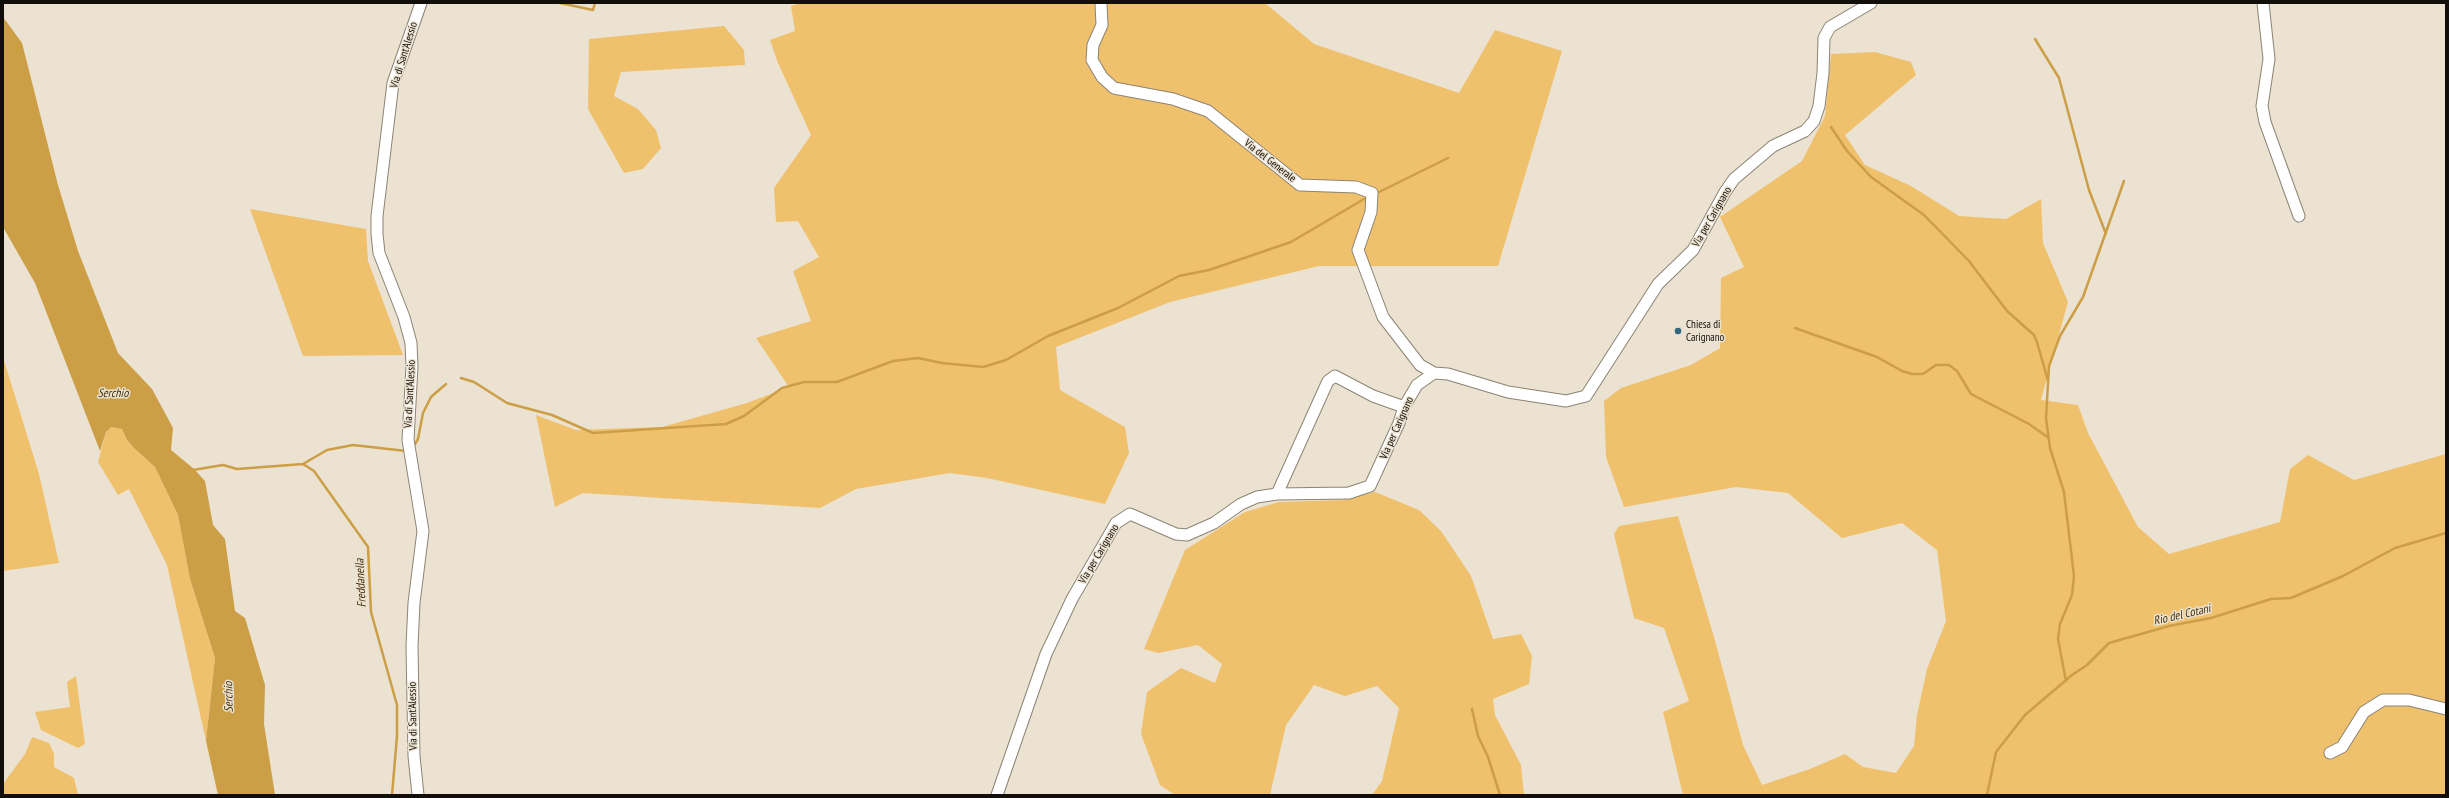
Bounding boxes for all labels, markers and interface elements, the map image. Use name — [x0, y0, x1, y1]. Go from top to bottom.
street label: Via di Sant'Alessio — [388, 20, 420, 90]
street label: Via del Generale — [1241, 137, 1299, 185]
street label: Via per Carignano — [1689, 185, 1735, 249]
place label: Chiesa di Carignano — [1686, 318, 1724, 344]
marker: Chiesa di Carignano — [1673, 326, 1683, 336]
street label: Via di Sant'Alessio — [402, 359, 418, 429]
water label: Serchio — [98, 387, 128, 401]
street label: Via per Carignano — [1377, 395, 1417, 461]
street label: Via per Carignano — [1076, 522, 1122, 586]
water label: Freddanella — [353, 558, 369, 608]
water label: Rio del Cotani — [2152, 601, 2212, 629]
water label: Serchio — [222, 682, 236, 712]
street label: Via di Sant'Alessio — [406, 682, 420, 750]

